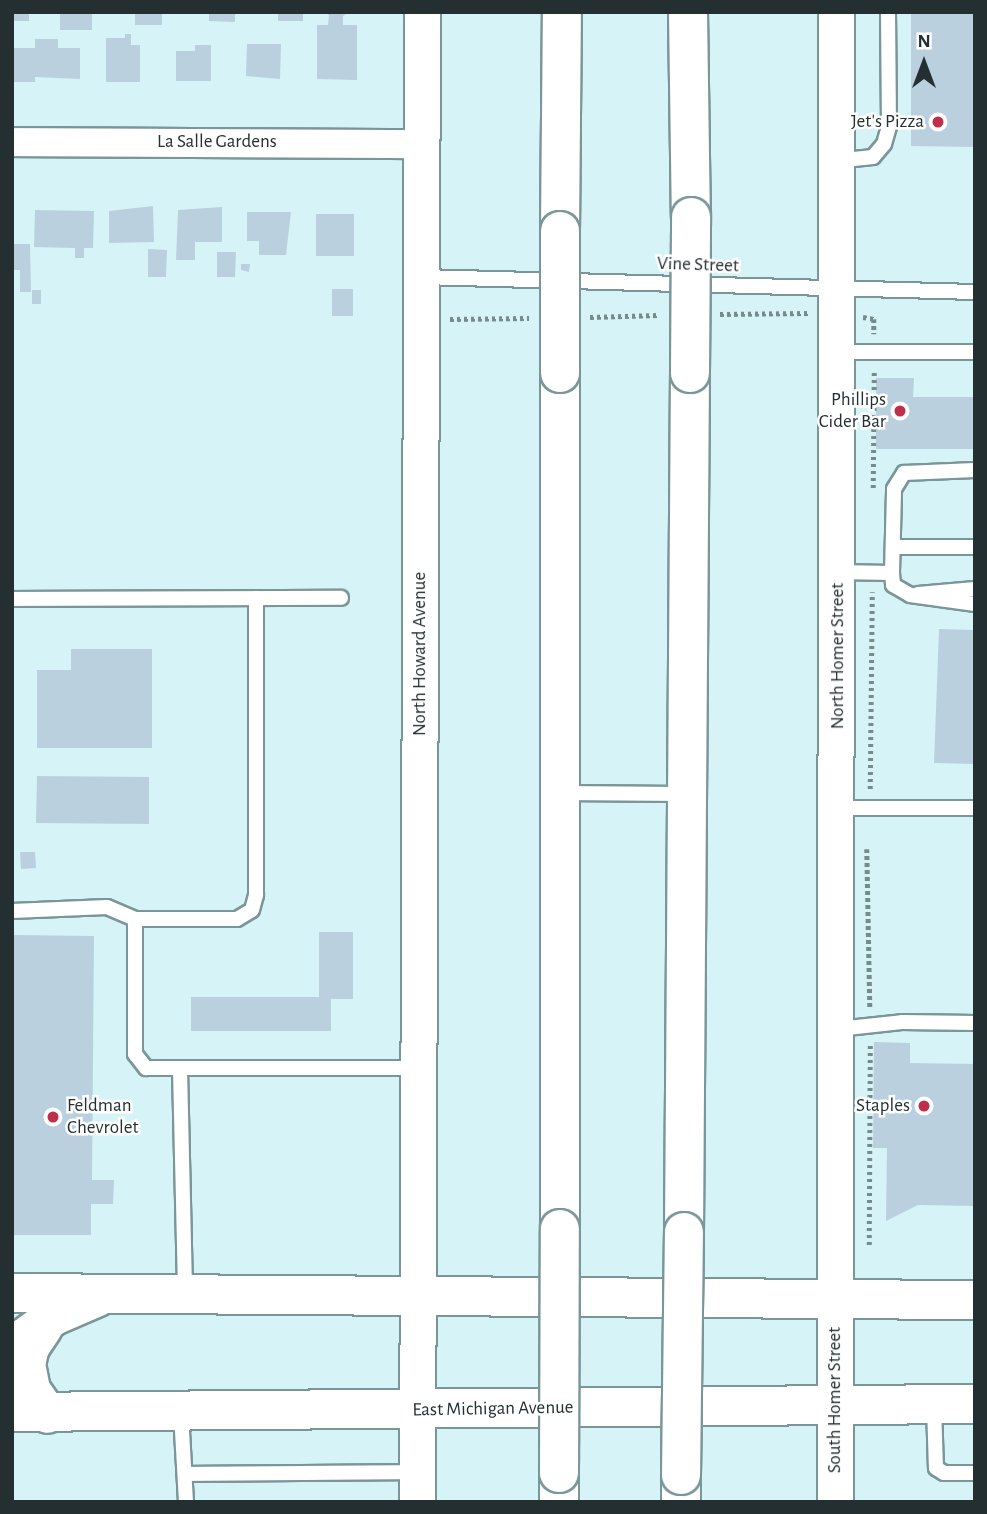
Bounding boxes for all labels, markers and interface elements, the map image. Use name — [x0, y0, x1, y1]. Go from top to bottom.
north arrow — [889, 28, 959, 98]
text: N — [917, 32, 931, 51]
place label: Jet's Pizza — [851, 111, 924, 133]
marker: Jet's Pizza — [930, 114, 946, 130]
street label: La Salle Gardens — [157, 131, 277, 153]
street label: Vine Street — [657, 252, 739, 278]
place label: Phillips Cider Bar — [819, 389, 886, 433]
marker: Phillips Cider Bar — [892, 403, 908, 419]
street label: North Howard Avenue — [409, 572, 431, 736]
street label: North Homer Street — [827, 583, 849, 729]
place label: Feldman Chevrolet — [67, 1095, 139, 1139]
place label: Staples — [856, 1095, 910, 1117]
marker: Staples — [916, 1098, 932, 1114]
marker: Feldman Chevrolet — [45, 1109, 61, 1125]
street label: South Homer Street — [824, 1327, 846, 1473]
street label: East Michigan Avenue — [412, 1396, 574, 1422]

